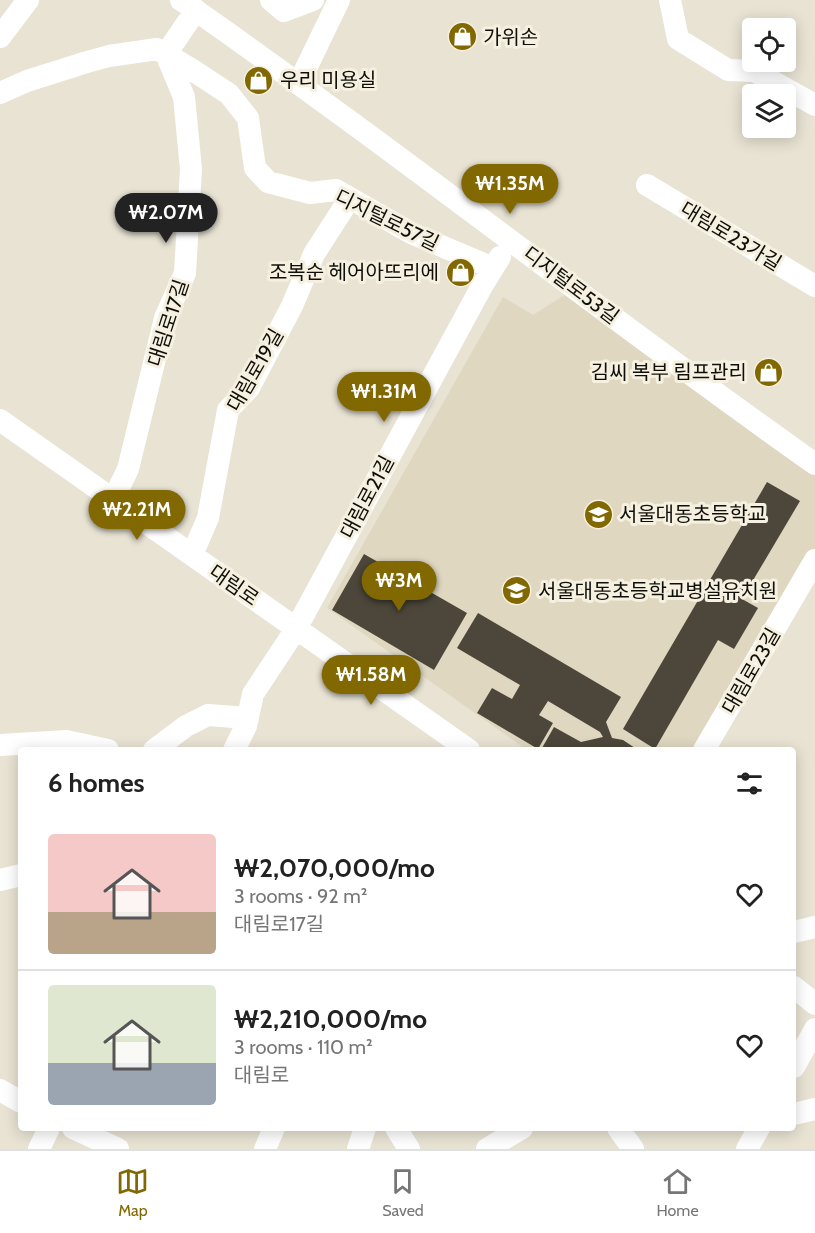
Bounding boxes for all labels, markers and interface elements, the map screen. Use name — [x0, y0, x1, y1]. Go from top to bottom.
map controls — [742, 18, 796, 138]
button: locate — [742, 18, 796, 72]
shop icon: 가위손 — [446, 21, 478, 53]
place label: 가위손 — [483, 25, 538, 49]
shop icon: 우리 미용실 — [243, 64, 275, 96]
place label: 우리 미용실 — [280, 68, 377, 92]
button: layers — [742, 84, 796, 138]
pin: ₩1.35M — [461, 164, 559, 215]
text: ₩1.35M — [475, 171, 545, 195]
street label: 디지털로57길 — [331, 184, 443, 256]
pin: ₩2.07M — [117, 193, 215, 244]
street label: 대림로23가길 — [676, 197, 786, 275]
text: ₩2.07M — [129, 200, 203, 224]
street label: 디지털로53길 — [518, 241, 624, 329]
shop icon: 조복순 헤어아뜨리에 — [444, 256, 476, 288]
place label: 조복순 헤어아뜨리에 — [269, 260, 439, 284]
street label: 대림로17길 — [143, 276, 193, 370]
street label: 대림로19길 — [222, 324, 288, 416]
shop icon: 김씨 복부 림프관리 — [752, 356, 784, 388]
place label: 김씨 복부 림프관리 — [591, 360, 747, 384]
pin: ₩1.31M — [335, 372, 433, 423]
text: ₩1.31M — [351, 379, 417, 403]
street label: 대림로21길 — [335, 451, 399, 543]
pin: ₩2.21M — [88, 490, 186, 541]
text: ₩2.21M — [103, 497, 171, 521]
school or university icon: 서울대동초등학교 — [582, 498, 614, 530]
place label: 서울대동초등학교 — [619, 502, 766, 526]
street label: 대림로 — [205, 559, 263, 611]
pin: ₩3M — [370, 561, 428, 612]
text: ₩3M — [376, 568, 422, 592]
school or university icon: 서울대동초등학교병설유치원 — [501, 575, 533, 607]
place label: 서울대동초등학교병설유치원 — [538, 579, 777, 603]
street label: 대림로23길 — [717, 624, 785, 718]
pin: ₩1.58M — [322, 655, 420, 706]
text: ₩1.58M — [336, 662, 406, 686]
text: 6 homes — [48, 767, 145, 799]
icon: filters — [733, 767, 766, 800]
text: ₩2,070,000/mo — [234, 852, 435, 884]
icon: home — [96, 858, 168, 930]
icon: heart — [733, 878, 766, 911]
text: 3 rooms · 92 m² — [234, 884, 367, 908]
text: 대림로17길 — [234, 912, 324, 936]
text: ₩2,210,000/mo — [234, 1003, 427, 1035]
icon: home — [96, 1009, 168, 1081]
icon: heart — [733, 1029, 766, 1062]
text: 3 rooms · 110 m² — [234, 1035, 373, 1059]
text: 대림로 — [234, 1063, 289, 1087]
tab: Map — [116, 1165, 149, 1220]
tab: Saved — [382, 1165, 424, 1220]
tab: Home — [657, 1165, 699, 1220]

